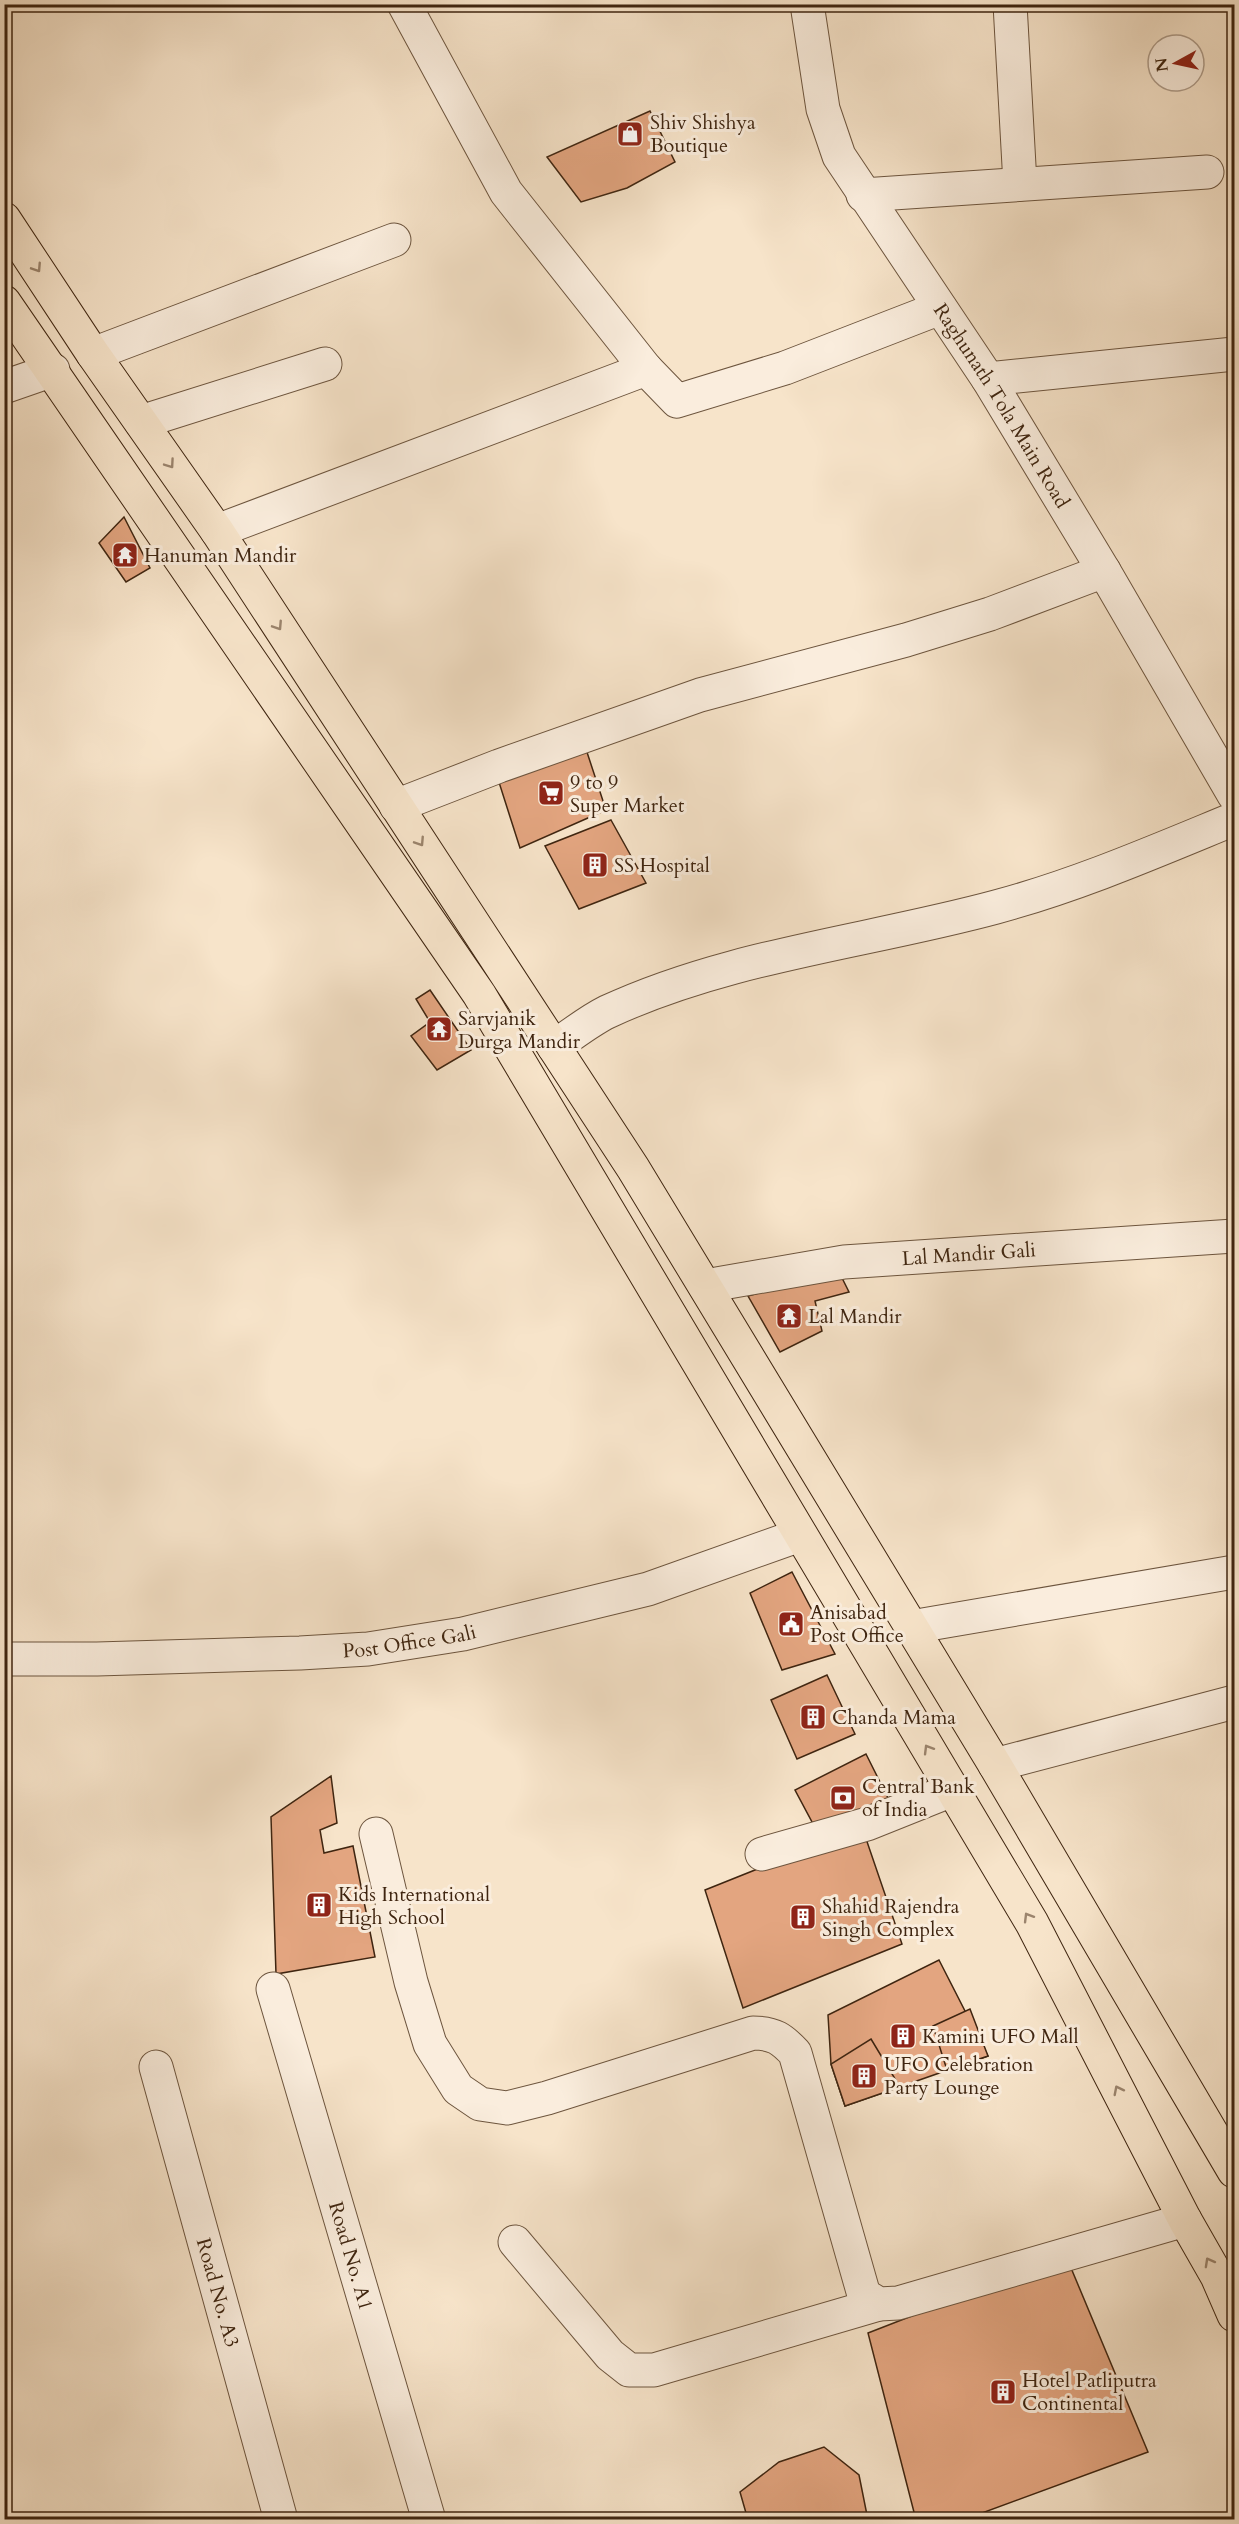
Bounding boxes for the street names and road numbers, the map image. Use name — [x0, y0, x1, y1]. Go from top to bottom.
street label: Raghunath Tola Main Road — [928, 298, 1076, 513]
street label: Lal Mandir Gali — [901, 1236, 1037, 1272]
street label: Post Office Gali — [342, 1618, 479, 1664]
street label: Road No. A1 — [323, 2198, 380, 2313]
street label: Road No. A3 — [190, 2235, 246, 2350]

